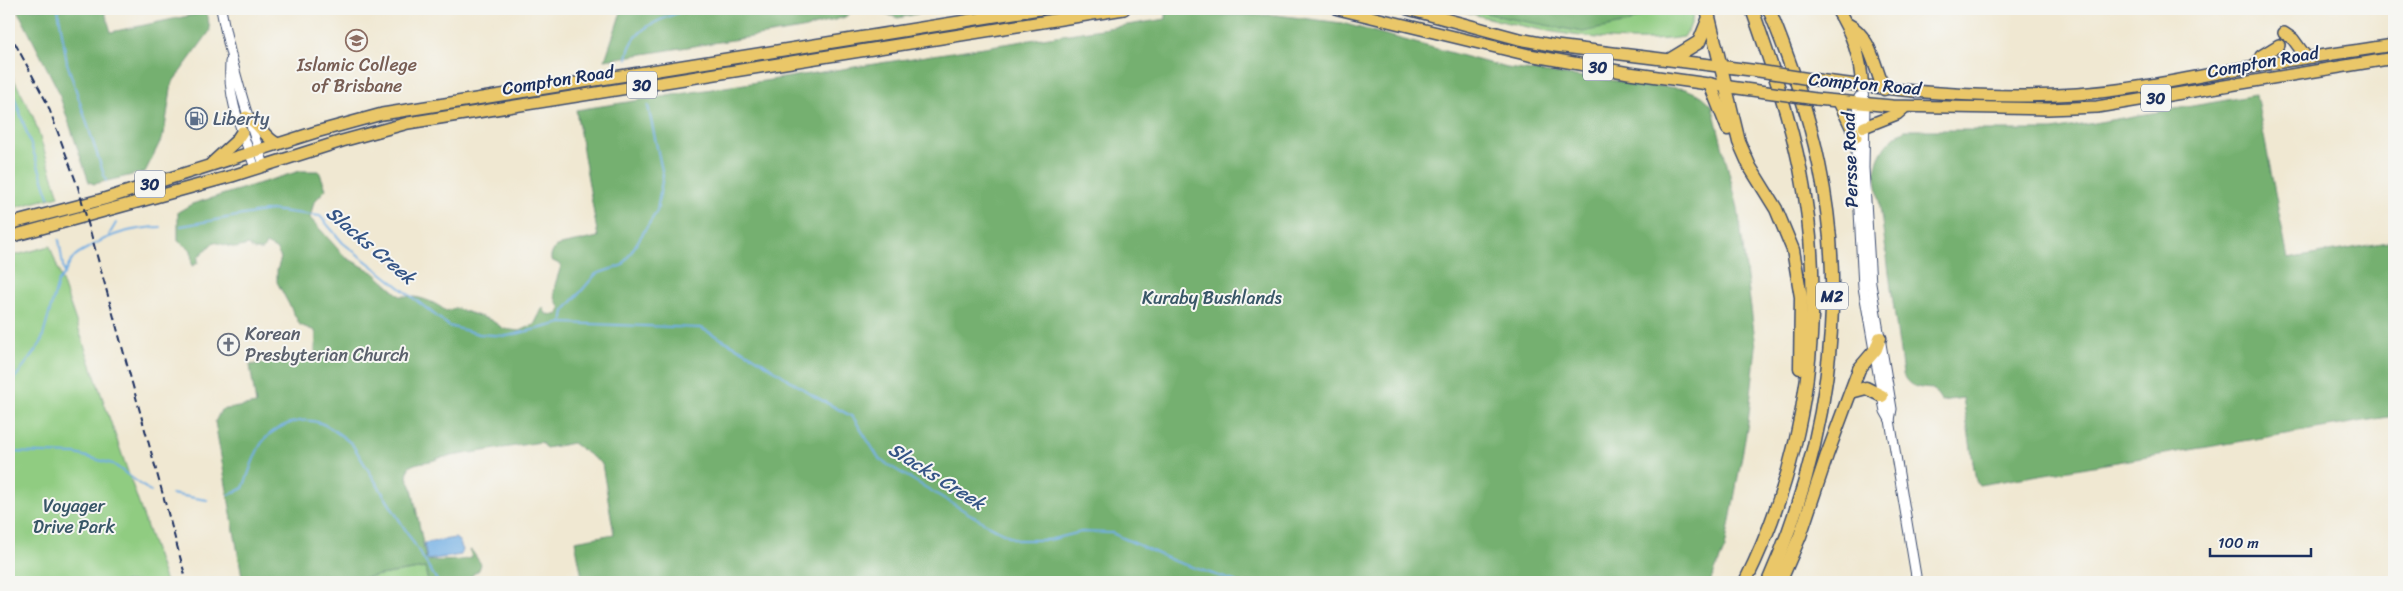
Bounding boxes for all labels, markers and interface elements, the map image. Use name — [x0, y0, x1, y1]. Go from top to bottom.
school or university icon: Islamic College of Brisbane — [345, 28, 369, 52]
street label: Compton Road — [2205, 36, 2323, 88]
place label: Islamic College of Brisbane — [296, 49, 417, 102]
road number: 30 — [1583, 54, 1613, 80]
street label: Compton Road — [500, 55, 618, 105]
street label: Compton Road — [1807, 63, 1924, 105]
road number: 30 — [627, 72, 657, 98]
road number: 30 — [2141, 85, 2171, 112]
place label: Liberty — [213, 103, 270, 135]
fuel station icon: Liberty — [185, 107, 209, 131]
street label: Persse Road — [1832, 110, 1868, 208]
road number: 30 — [135, 170, 165, 198]
water label: Slacks Creek — [318, 197, 424, 293]
park label: Kuraby Bushlands — [1142, 282, 1283, 314]
road number: M2 — [1816, 282, 1848, 310]
place label: Korean Presbyterian Church — [245, 318, 409, 371]
church icon: Korean Presbyterian Church — [217, 332, 241, 356]
water label: Slacks Creek — [882, 433, 993, 519]
park label: Voyager Drive Park — [33, 490, 115, 543]
scale bar — [2210, 526, 2312, 558]
text: 100 m — [2218, 530, 2259, 556]

